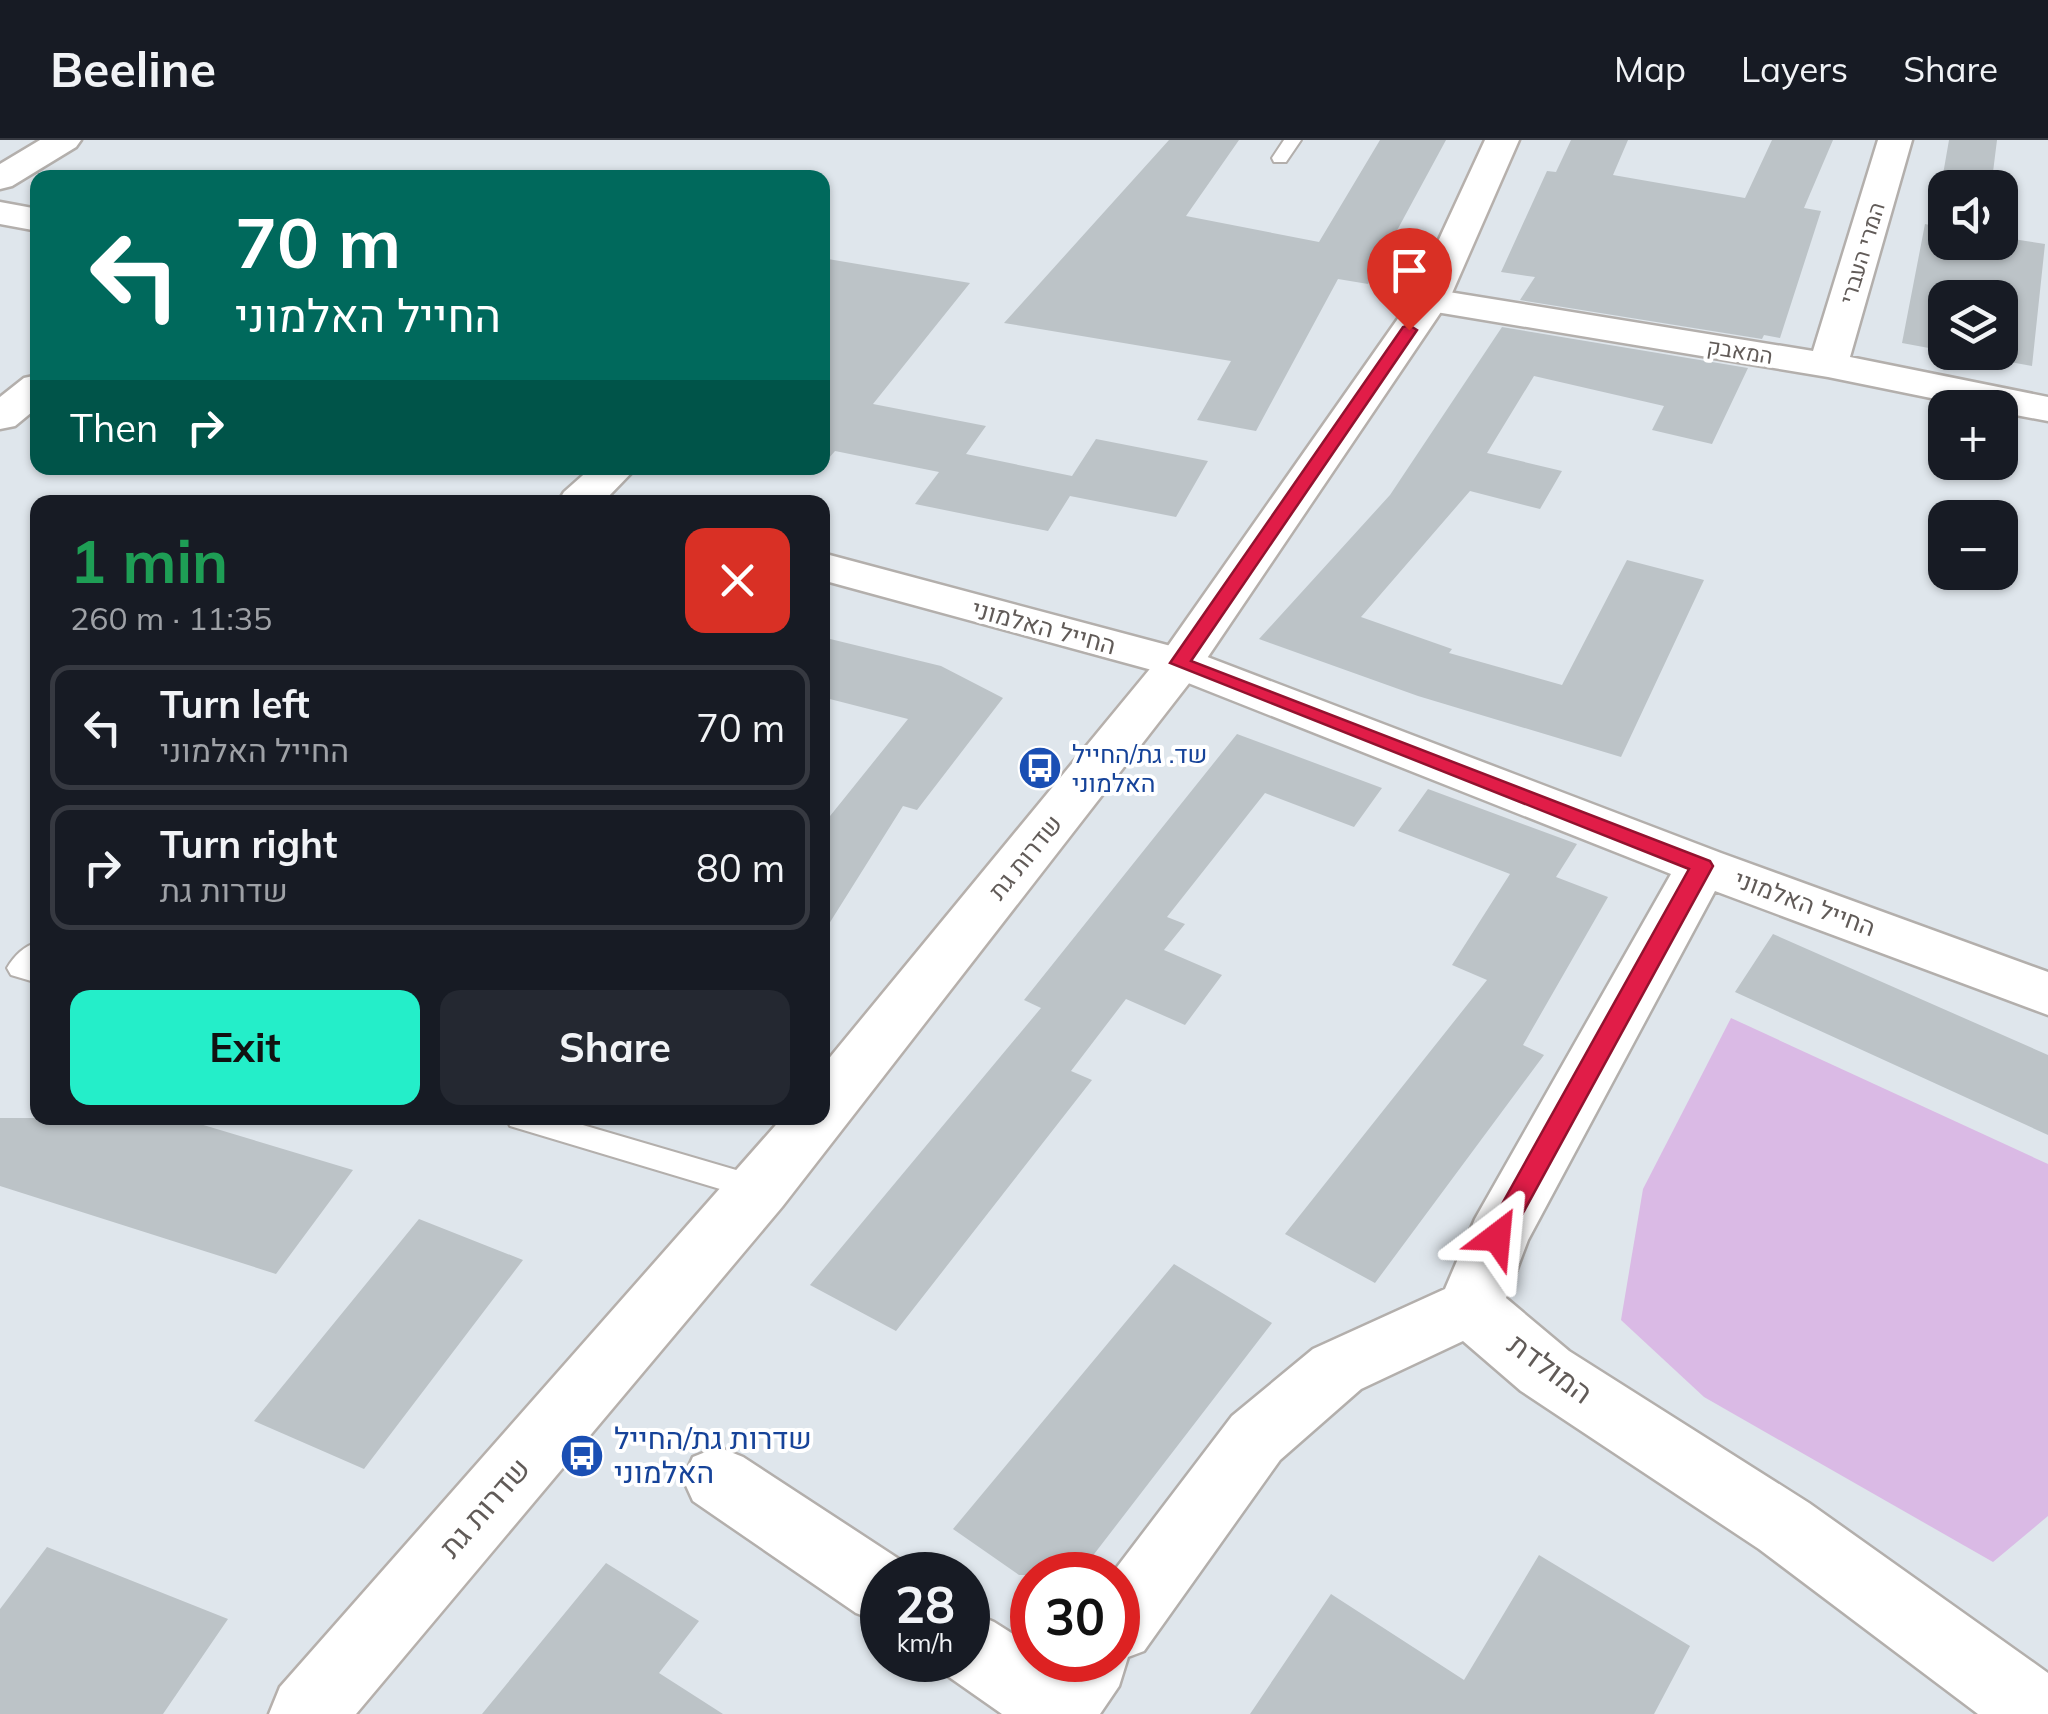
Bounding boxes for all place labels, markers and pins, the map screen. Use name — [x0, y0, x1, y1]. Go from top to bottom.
pin — [1367, 228, 1452, 331]
place label: שד. גת/החייל האלמוני — [1072, 738, 1207, 798]
bus stop icon: שד. גת/החייל האלמוני — [1017, 745, 1063, 791]
place label: שדרות גת/החייל האלמוני — [614, 1419, 812, 1491]
bus stop icon: שדרות גת/החייל האלמוני — [559, 1433, 605, 1479]

